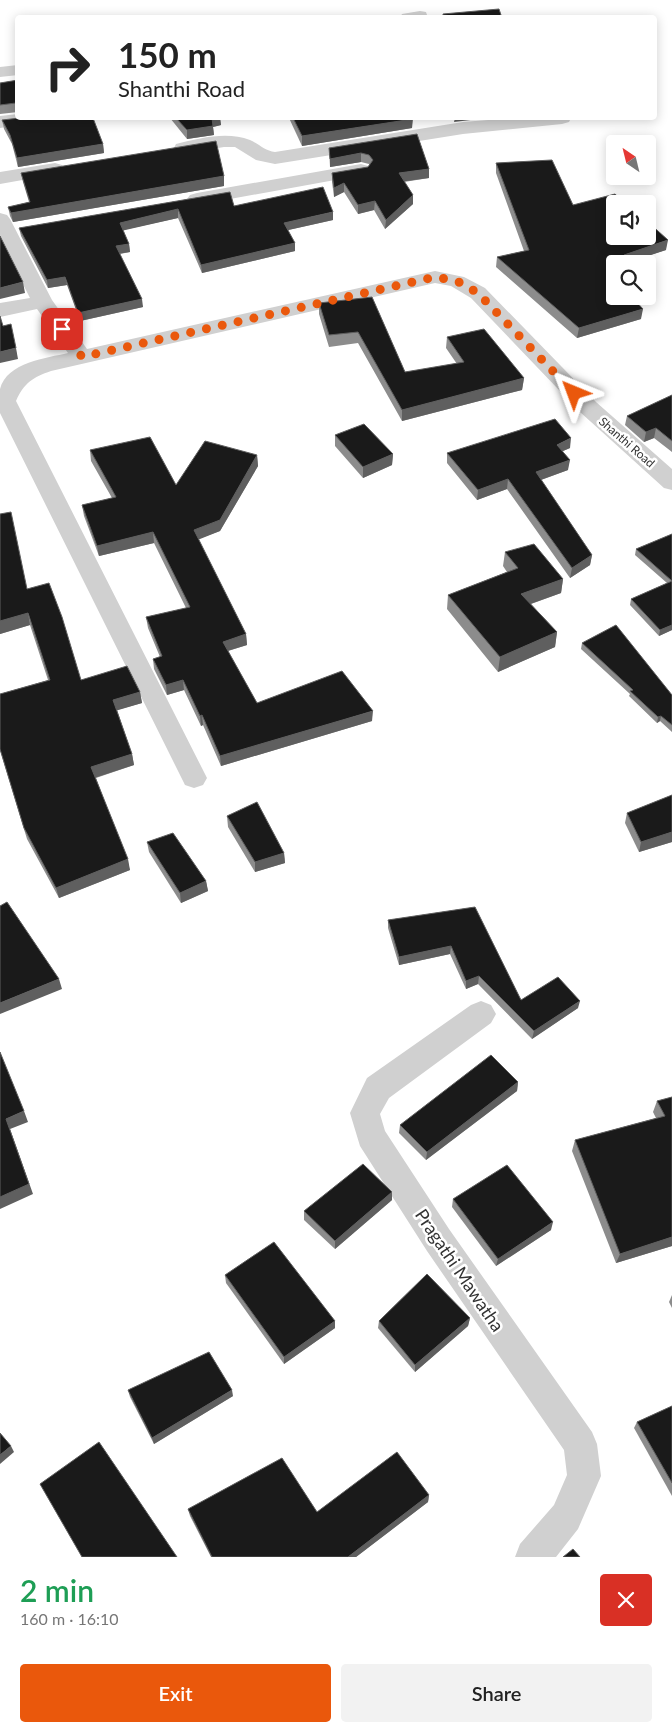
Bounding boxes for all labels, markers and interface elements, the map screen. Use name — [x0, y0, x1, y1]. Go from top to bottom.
text: 150 m — [118, 33, 217, 75]
icon: right — [35, 35, 100, 100]
text: Shanthi Road — [118, 75, 245, 102]
north arrow — [606, 135, 656, 185]
map controls — [606, 135, 656, 305]
button: sound — [606, 195, 656, 245]
button: search — [606, 255, 656, 305]
pin — [41, 308, 83, 350]
icon: arrive — [48, 315, 76, 343]
position arrow — [547, 366, 599, 418]
street label: Shanthi Road — [596, 414, 658, 470]
street label: Pragathi Mawatha — [411, 1204, 509, 1336]
text: 2 min — [20, 1572, 94, 1608]
button: close — [600, 1574, 652, 1626]
text: 160 m · 16:10 — [20, 1609, 119, 1628]
button: Exit — [20, 1664, 331, 1722]
button: Share — [341, 1664, 652, 1722]

